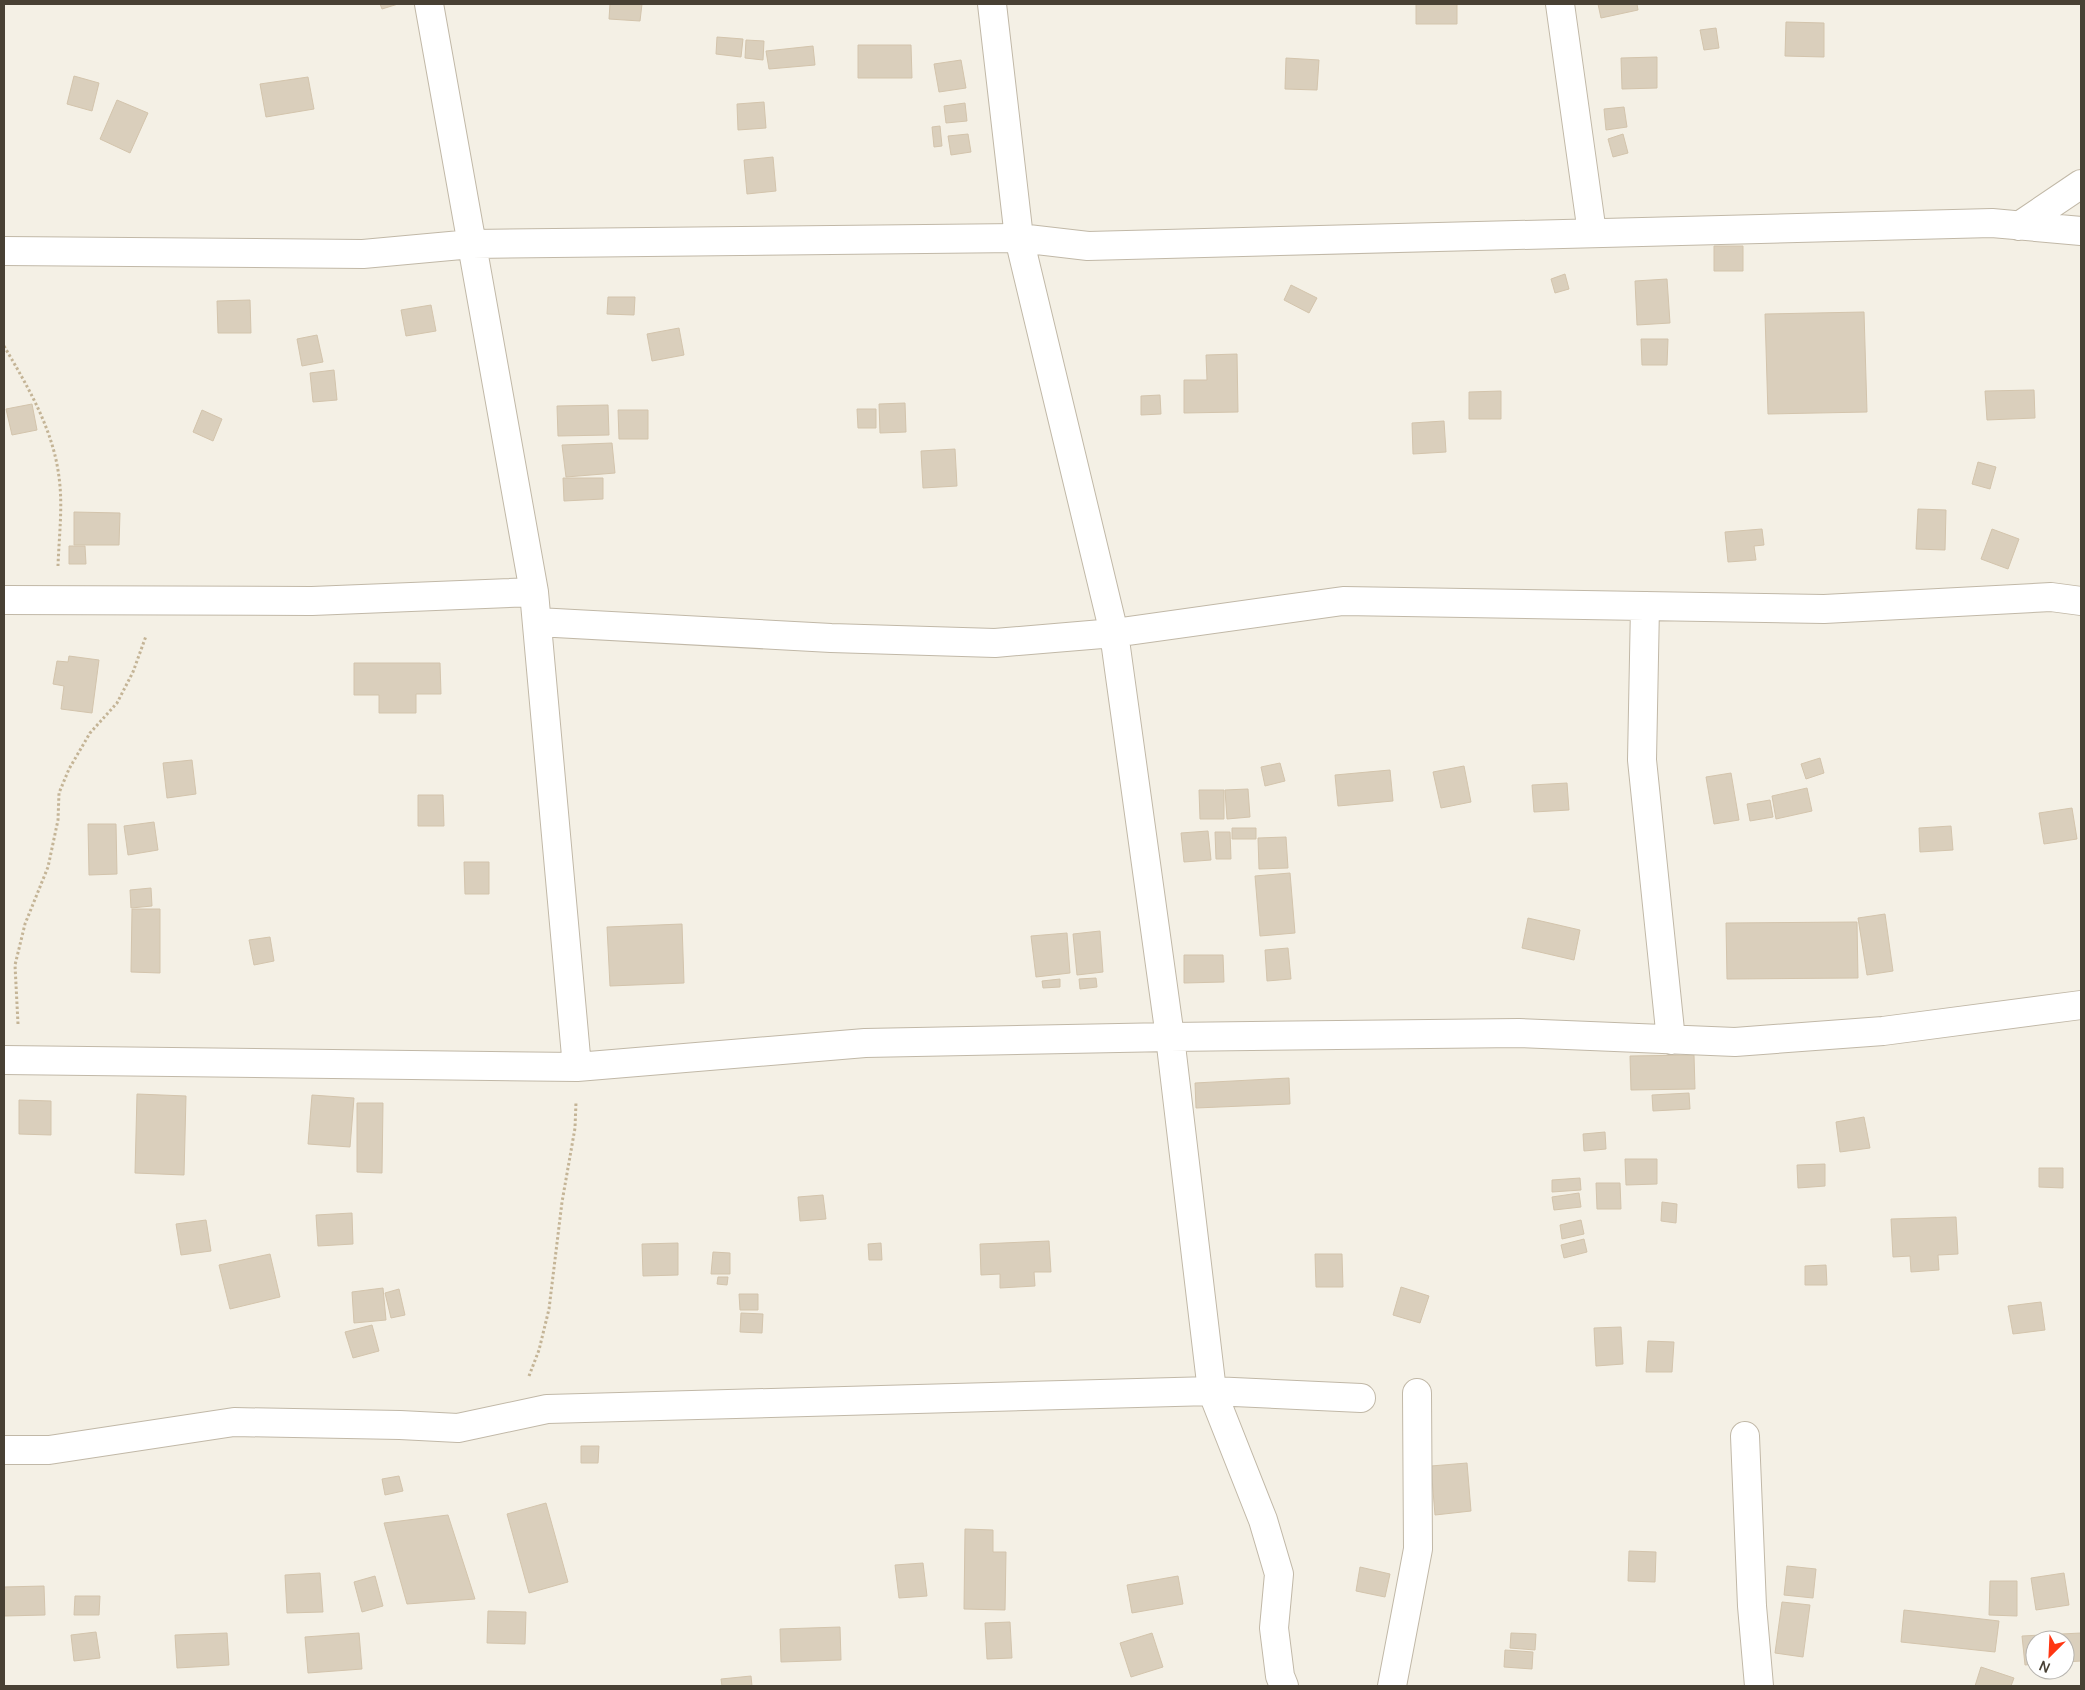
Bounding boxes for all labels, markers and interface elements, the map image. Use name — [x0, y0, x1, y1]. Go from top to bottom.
north arrow — [2025, 1630, 2075, 1680]
text: N — [2036, 1657, 2053, 1678]

